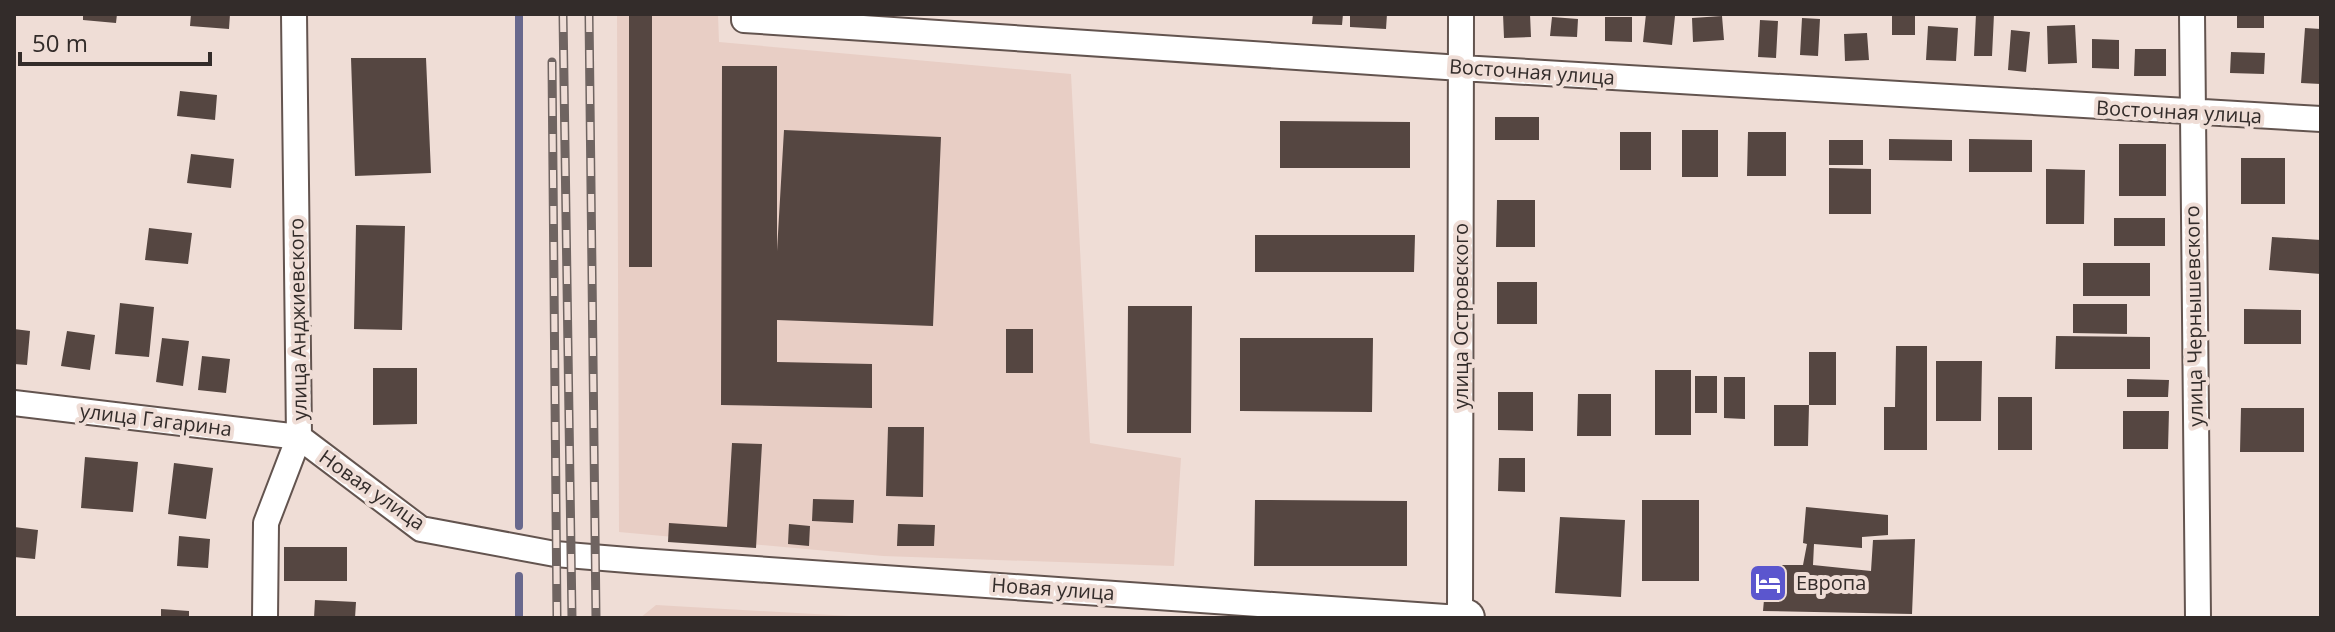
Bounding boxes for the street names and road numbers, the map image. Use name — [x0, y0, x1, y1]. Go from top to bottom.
street label: Восточная улица — [1448, 52, 1616, 91]
street label: Восточная улица — [2095, 94, 2263, 129]
street label: улица Чернышевского — [2178, 205, 2209, 427]
street label: улица Анджиевского — [282, 218, 313, 420]
street label: улица Островского — [1447, 223, 1474, 409]
street label: улица Гагарина — [78, 397, 234, 442]
street label: Новая улица — [314, 443, 431, 536]
street label: Новая улица — [991, 571, 1116, 606]

